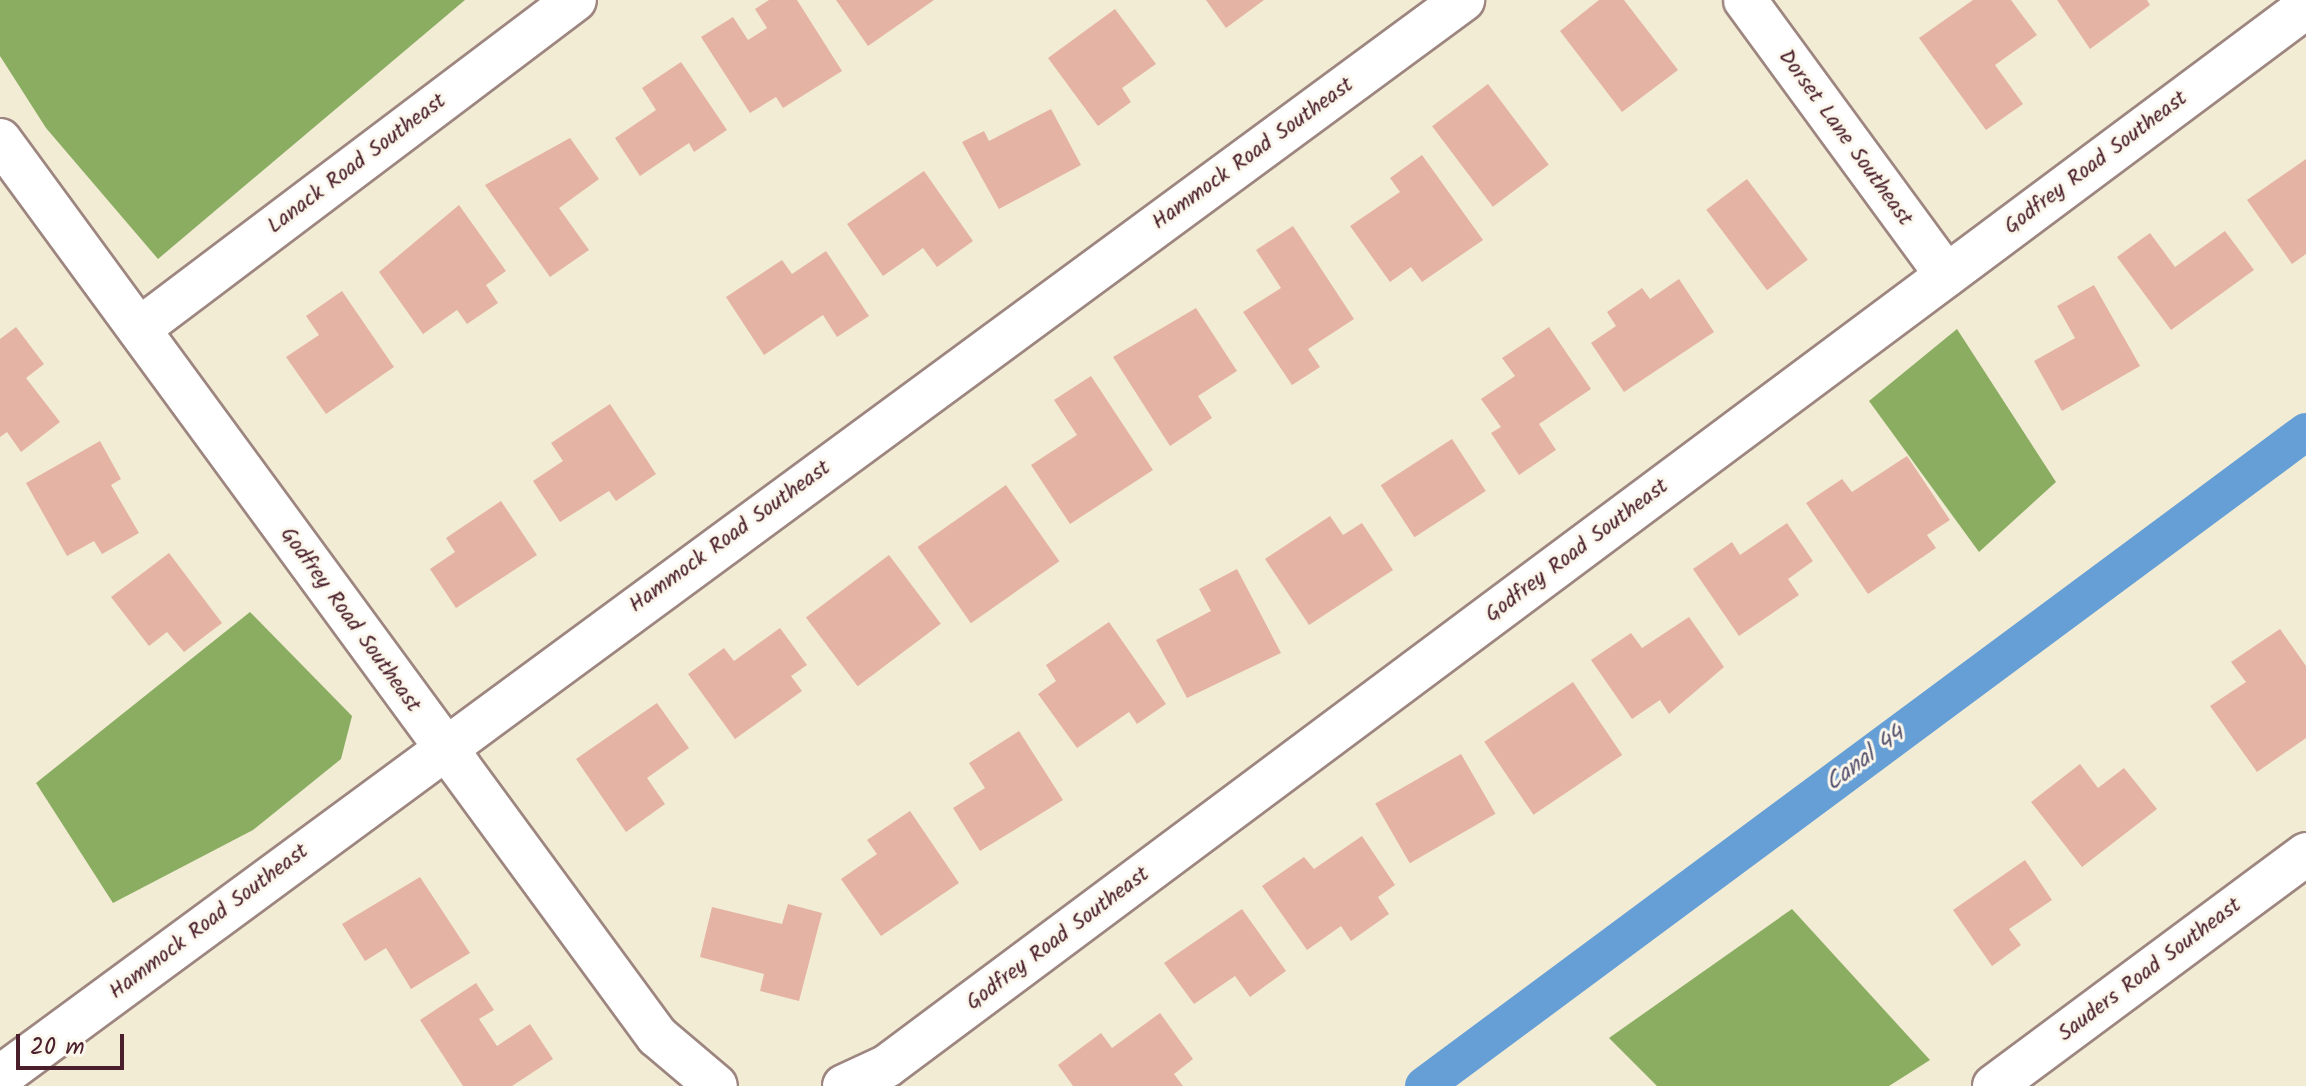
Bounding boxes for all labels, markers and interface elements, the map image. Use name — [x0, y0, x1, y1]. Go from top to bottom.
street label: Dorset Lane Southeast — [1772, 45, 1918, 231]
street label: Hammock Road Southeast — [1147, 72, 1359, 236]
street label: Godfrey Road Southeast — [1999, 85, 2193, 241]
street label: Lanack Road Southeast — [262, 88, 452, 240]
street label: Hammock Road Southeast — [624, 455, 836, 619]
street label: Godfrey Road Southeast — [1480, 473, 1674, 629]
street label: Godfrey Road Southeast — [274, 522, 426, 718]
water label: Canal 44 — [1820, 720, 1910, 798]
street label: Hammock Road Southeast — [104, 838, 314, 1006]
street label: Godfrey Road Southeast — [961, 861, 1155, 1017]
street label: Sauders Road Southeast — [2053, 893, 2247, 1047]
scale bar — [20, 1018, 128, 1068]
text: 20 m — [30, 1028, 85, 1067]

